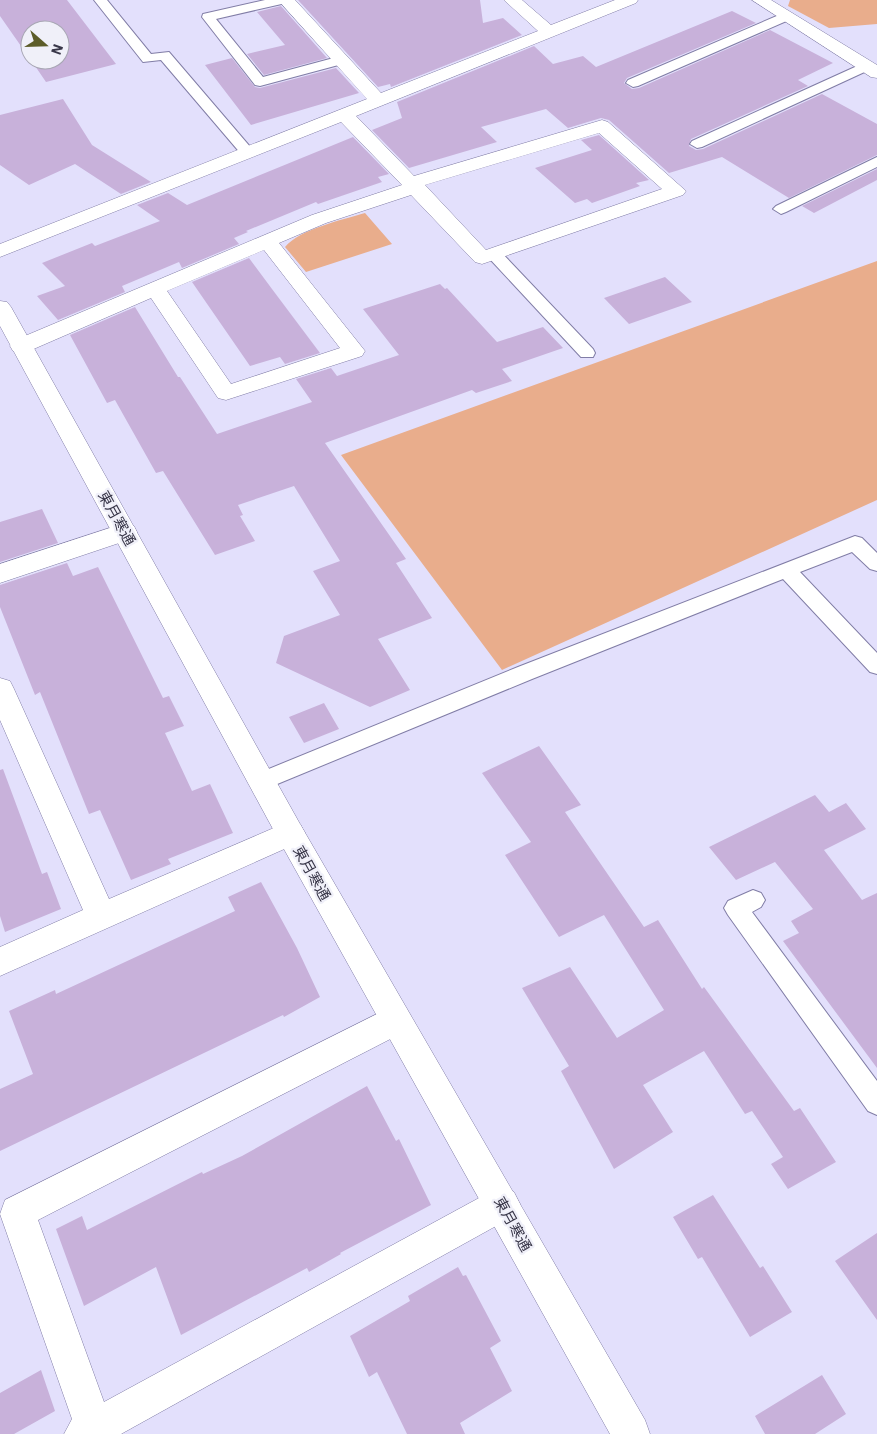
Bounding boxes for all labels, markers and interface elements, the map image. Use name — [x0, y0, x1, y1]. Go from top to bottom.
north arrow — [20, 20, 70, 70]
text: N — [47, 42, 67, 57]
street label: 東月寒通 — [94, 487, 140, 549]
street label: 東月寒通 — [289, 842, 335, 904]
street label: 東月寒通 — [490, 1193, 536, 1255]

